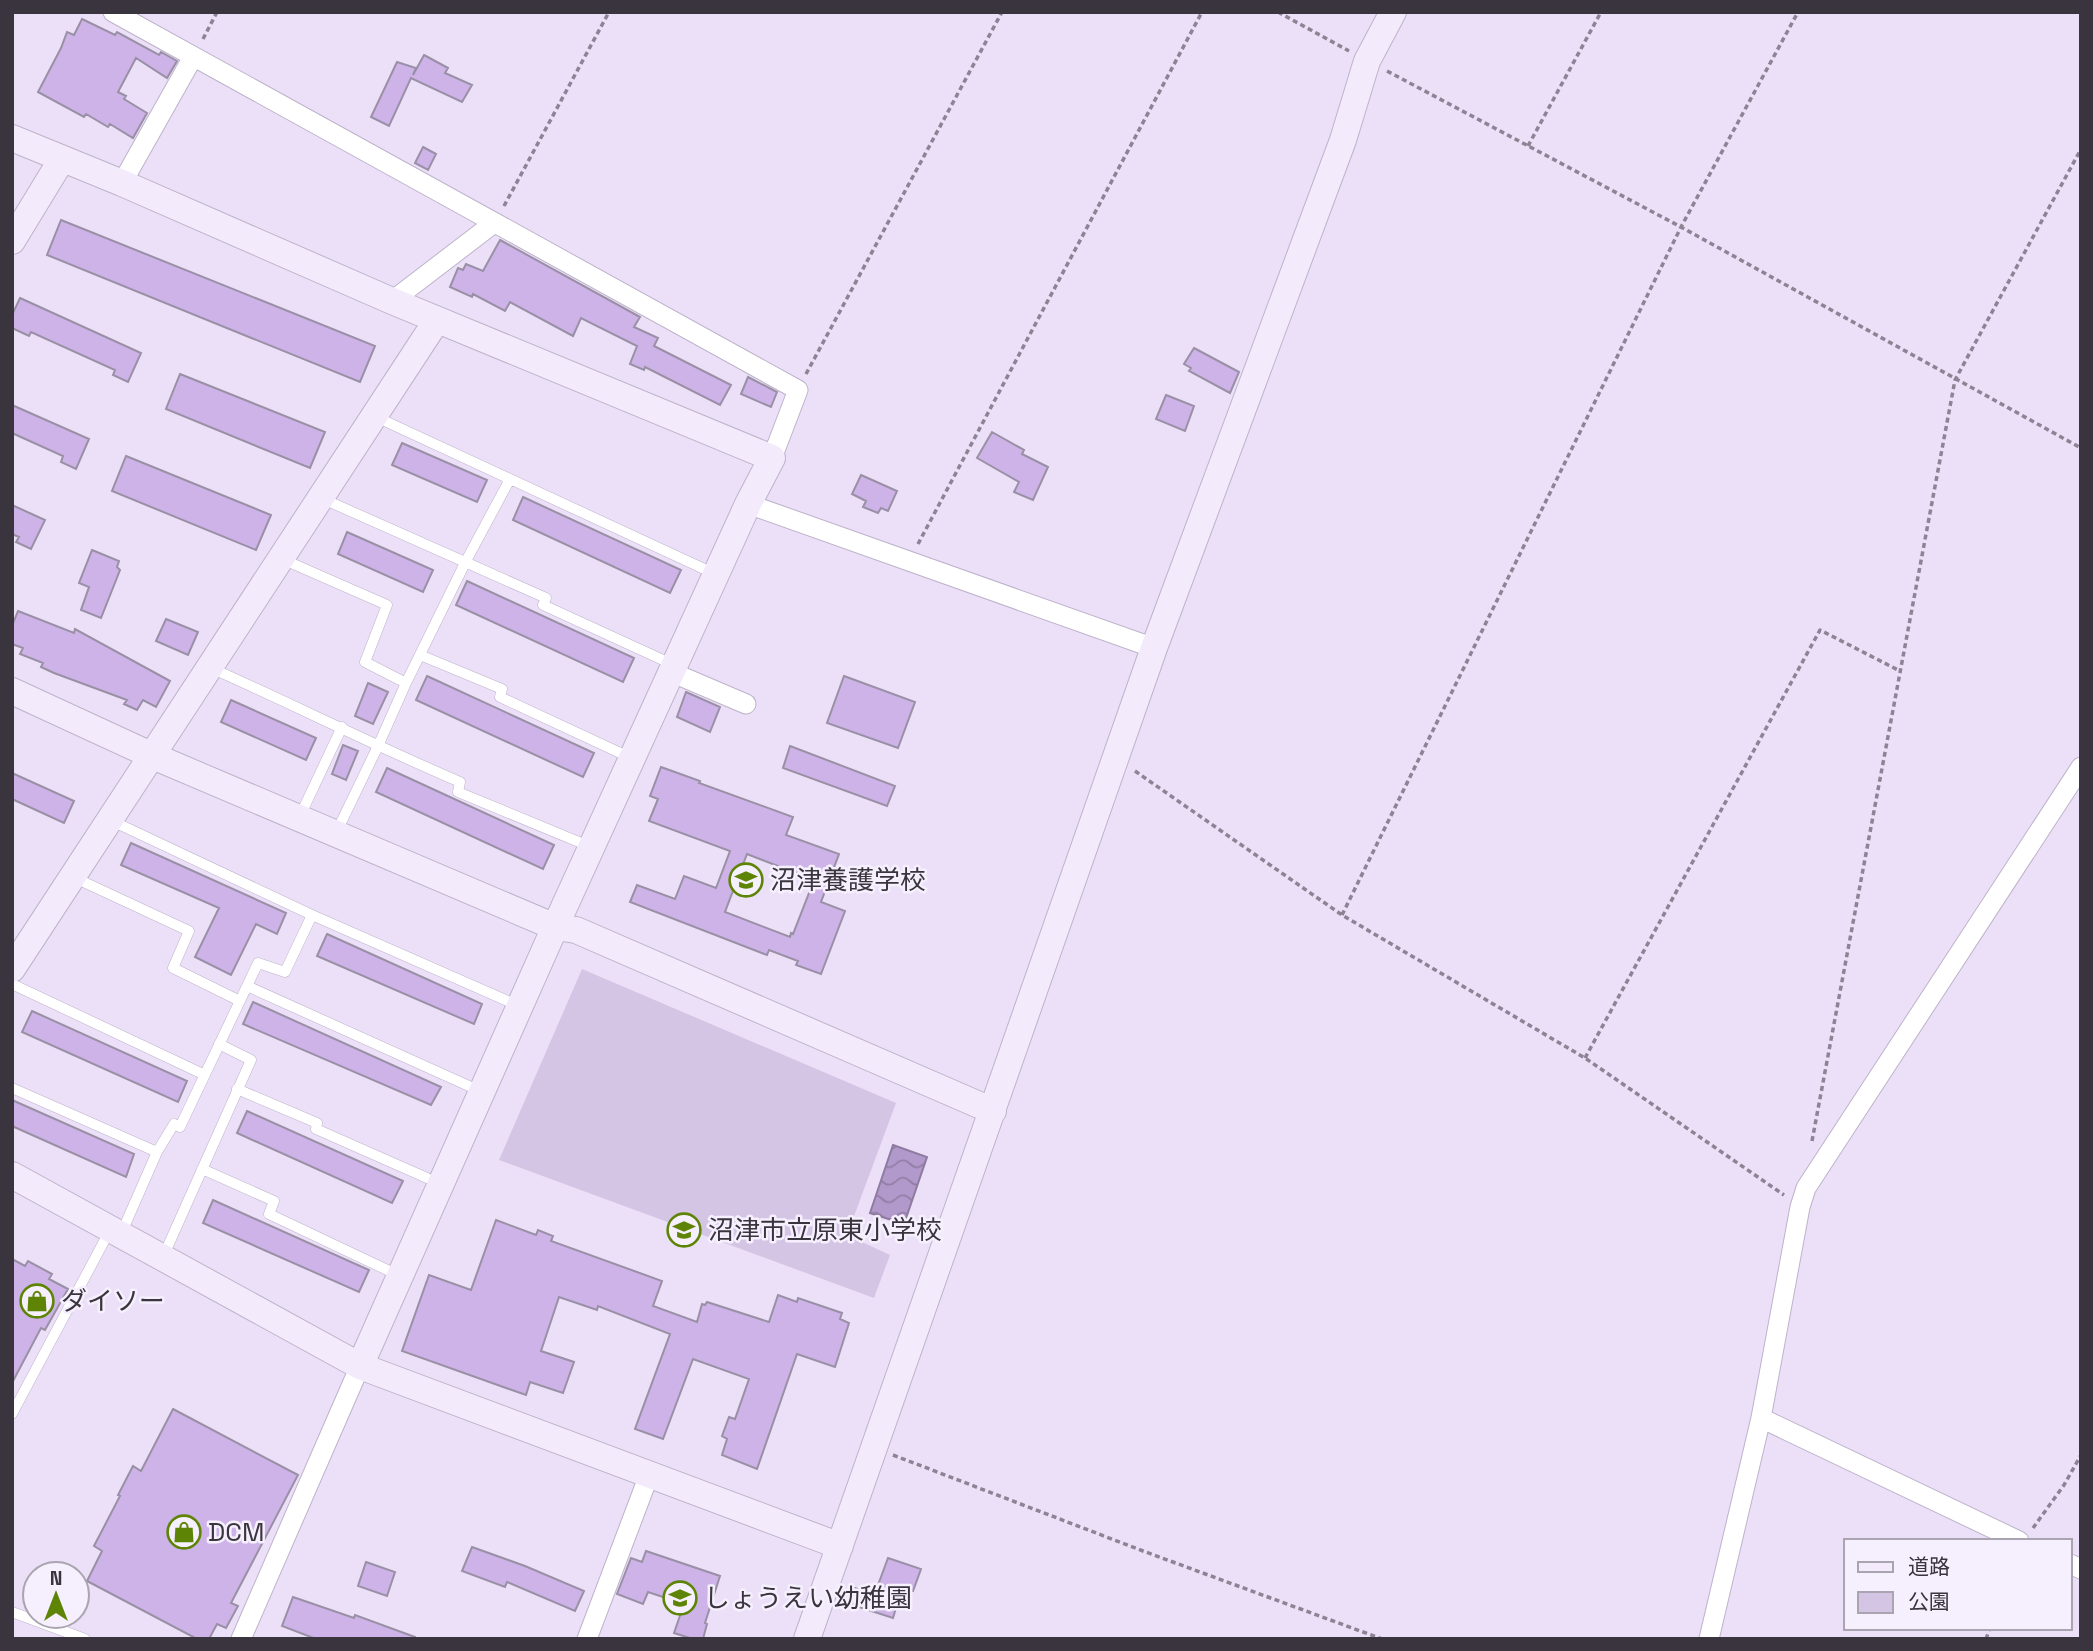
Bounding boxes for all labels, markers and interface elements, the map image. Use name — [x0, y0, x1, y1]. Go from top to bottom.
school or university icon: 沼津養護学校 — [727, 861, 765, 899]
place label: 沼津養護学校 — [770, 863, 926, 897]
school or university icon: 沼津市立原東小学校 — [665, 1211, 703, 1249]
place label: 沼津市立原東小学校 — [708, 1213, 942, 1247]
shop icon: ダイソー — [18, 1282, 56, 1320]
place label: ダイソー — [61, 1284, 165, 1318]
shop icon: DCM — [165, 1513, 203, 1551]
place label: DCM — [208, 1515, 264, 1549]
legend — [1844, 1539, 2072, 1630]
text: 道路 — [1908, 1553, 1950, 1580]
north arrow — [21, 1560, 91, 1630]
text: N — [50, 1566, 62, 1591]
school or university icon: しょうえい幼稚園 — [661, 1579, 699, 1617]
place label: しょうえい幼稚園 — [704, 1581, 912, 1615]
text: 公園 — [1908, 1588, 1950, 1615]

